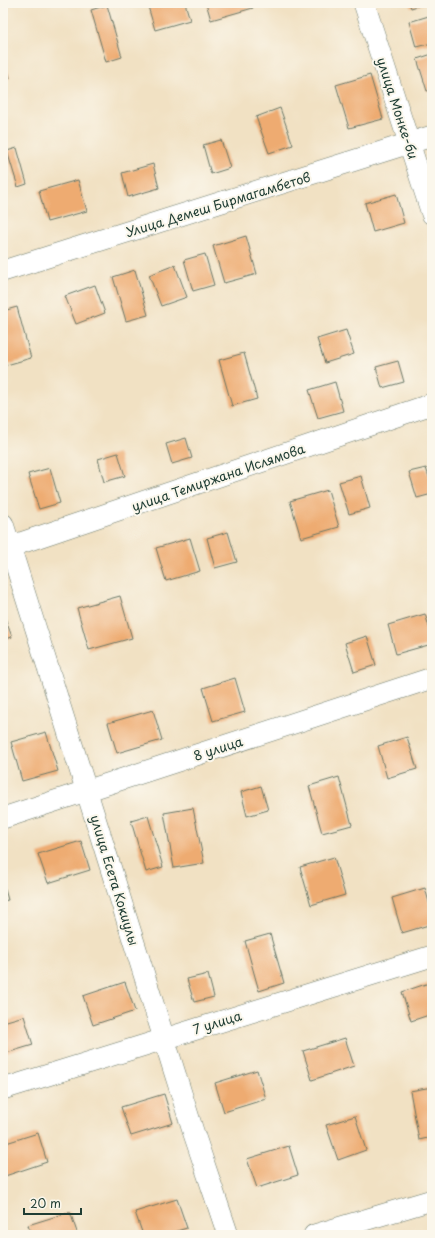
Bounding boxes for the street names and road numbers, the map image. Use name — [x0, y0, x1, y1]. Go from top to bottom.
street label: улица Монке-би — [373, 55, 423, 161]
street label: Улица Демеш Бирмагамбетов — [123, 167, 313, 241]
street label: улица Темиржана Ислямова — [129, 438, 308, 516]
street label: 8 улица — [191, 731, 246, 765]
street label: улица Есета Кокиулы — [86, 812, 144, 948]
street label: 7 улица — [190, 1005, 244, 1038]

